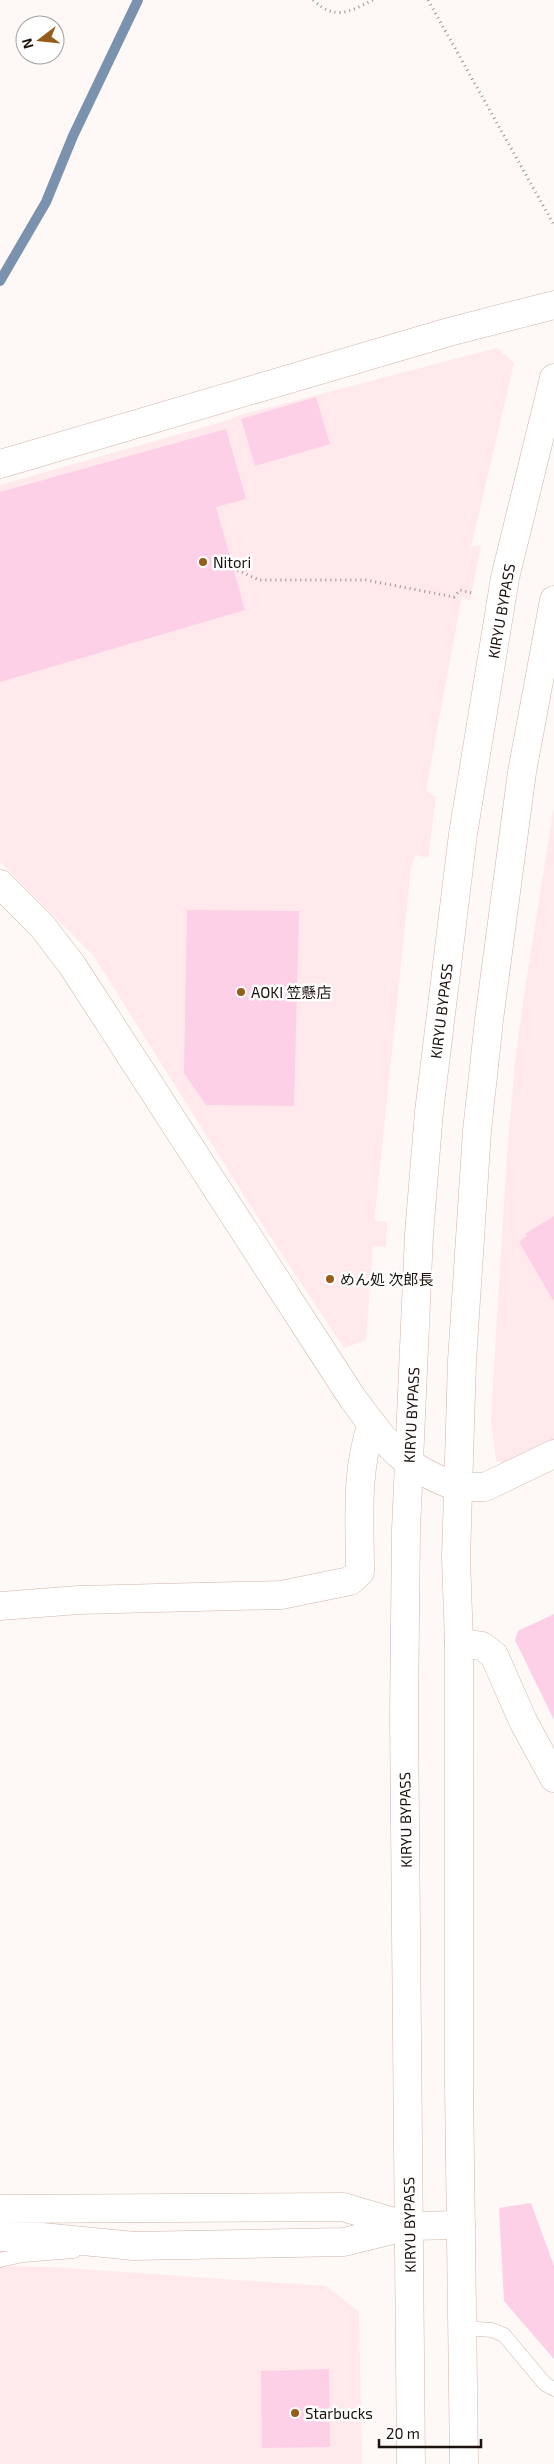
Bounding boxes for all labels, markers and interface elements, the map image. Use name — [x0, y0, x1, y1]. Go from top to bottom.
north arrow — [15, 15, 65, 65]
text: N — [17, 37, 37, 51]
place label: Nitori — [213, 553, 251, 571]
marker: Nitori — [197, 556, 209, 568]
street label: KIRYU BYPASS — [484, 562, 518, 660]
street label: KIRYU BYPASS — [426, 962, 456, 1060]
place label: AOKI 笠懸店 — [251, 983, 331, 1001]
marker: AOKI 笠懸店 — [235, 986, 247, 998]
place label: めん処 次郎長 — [340, 1270, 433, 1288]
marker: めん処 次郎長 — [324, 1273, 336, 1285]
street label: KIRYU BYPASS — [400, 1367, 422, 1463]
street label: KIRYU BYPASS — [395, 1772, 415, 1868]
street label: KIRYU BYPASS — [399, 2177, 419, 2273]
place label: Starbucks — [305, 2404, 373, 2422]
marker: Starbucks — [289, 2407, 301, 2419]
scale bar — [379, 2416, 482, 2448]
text: 20 m — [386, 2424, 420, 2442]

